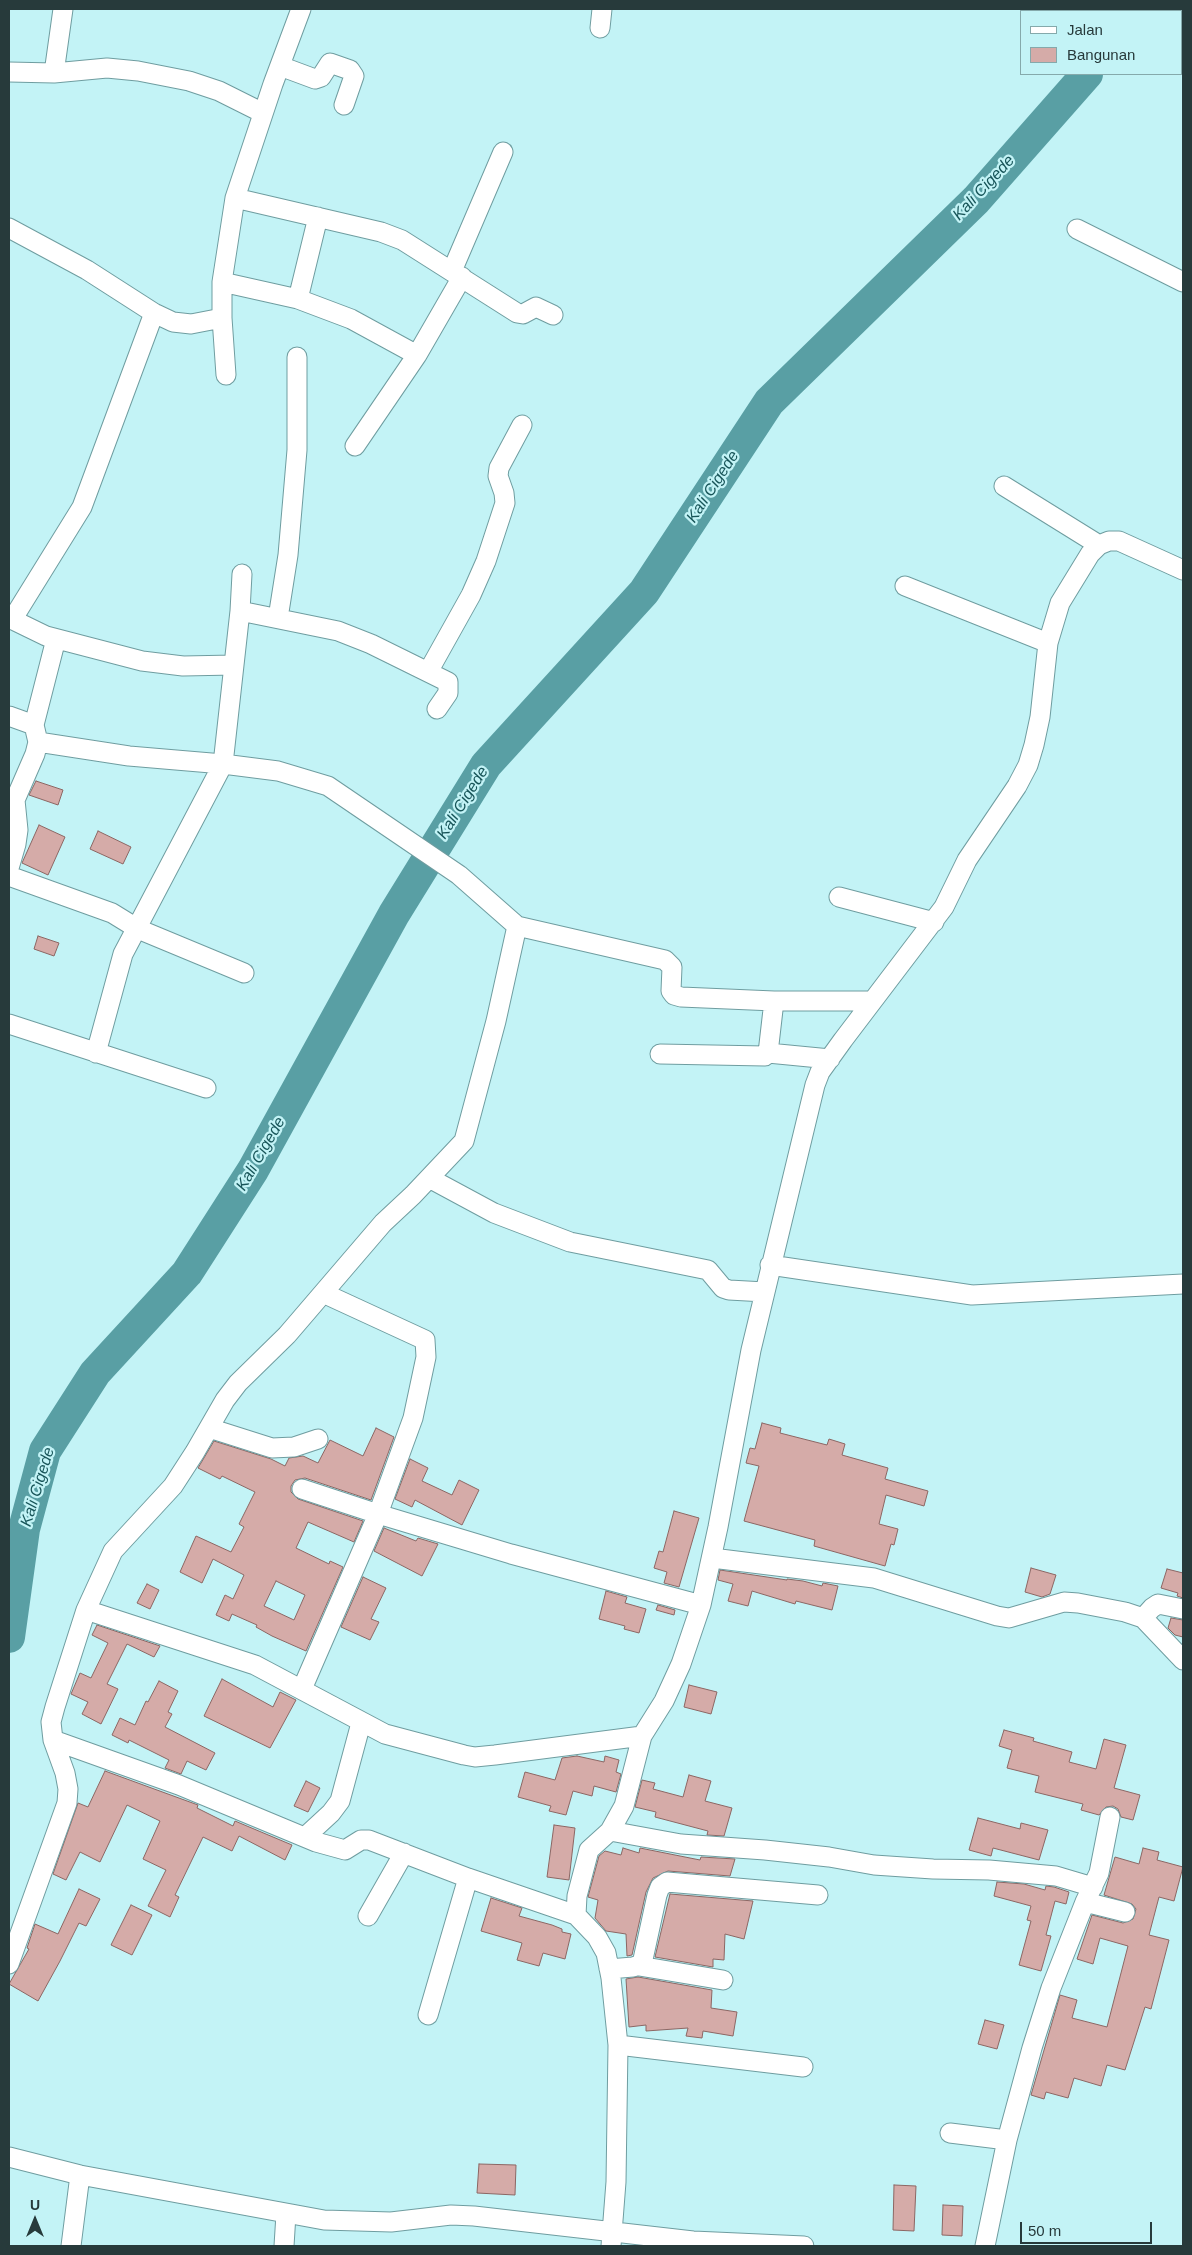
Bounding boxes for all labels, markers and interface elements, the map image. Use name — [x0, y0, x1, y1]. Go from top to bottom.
legend — [1020, 10, 1182, 75]
text: Jalan — [1067, 21, 1103, 38]
text: Bangunan — [1067, 46, 1135, 63]
water label: Kali Cigede — [949, 152, 1019, 224]
water label: Kali Cigede — [683, 447, 743, 527]
water label: Kali Cigede — [433, 763, 493, 843]
water label: Kali Cigede — [232, 1114, 290, 1194]
water label: Kali Cigede — [17, 1445, 59, 1529]
north arrow — [10, 2195, 60, 2245]
text: U — [30, 2197, 40, 2213]
scale bar — [1022, 2212, 1154, 2244]
text: 50 m — [1028, 2222, 1061, 2239]

